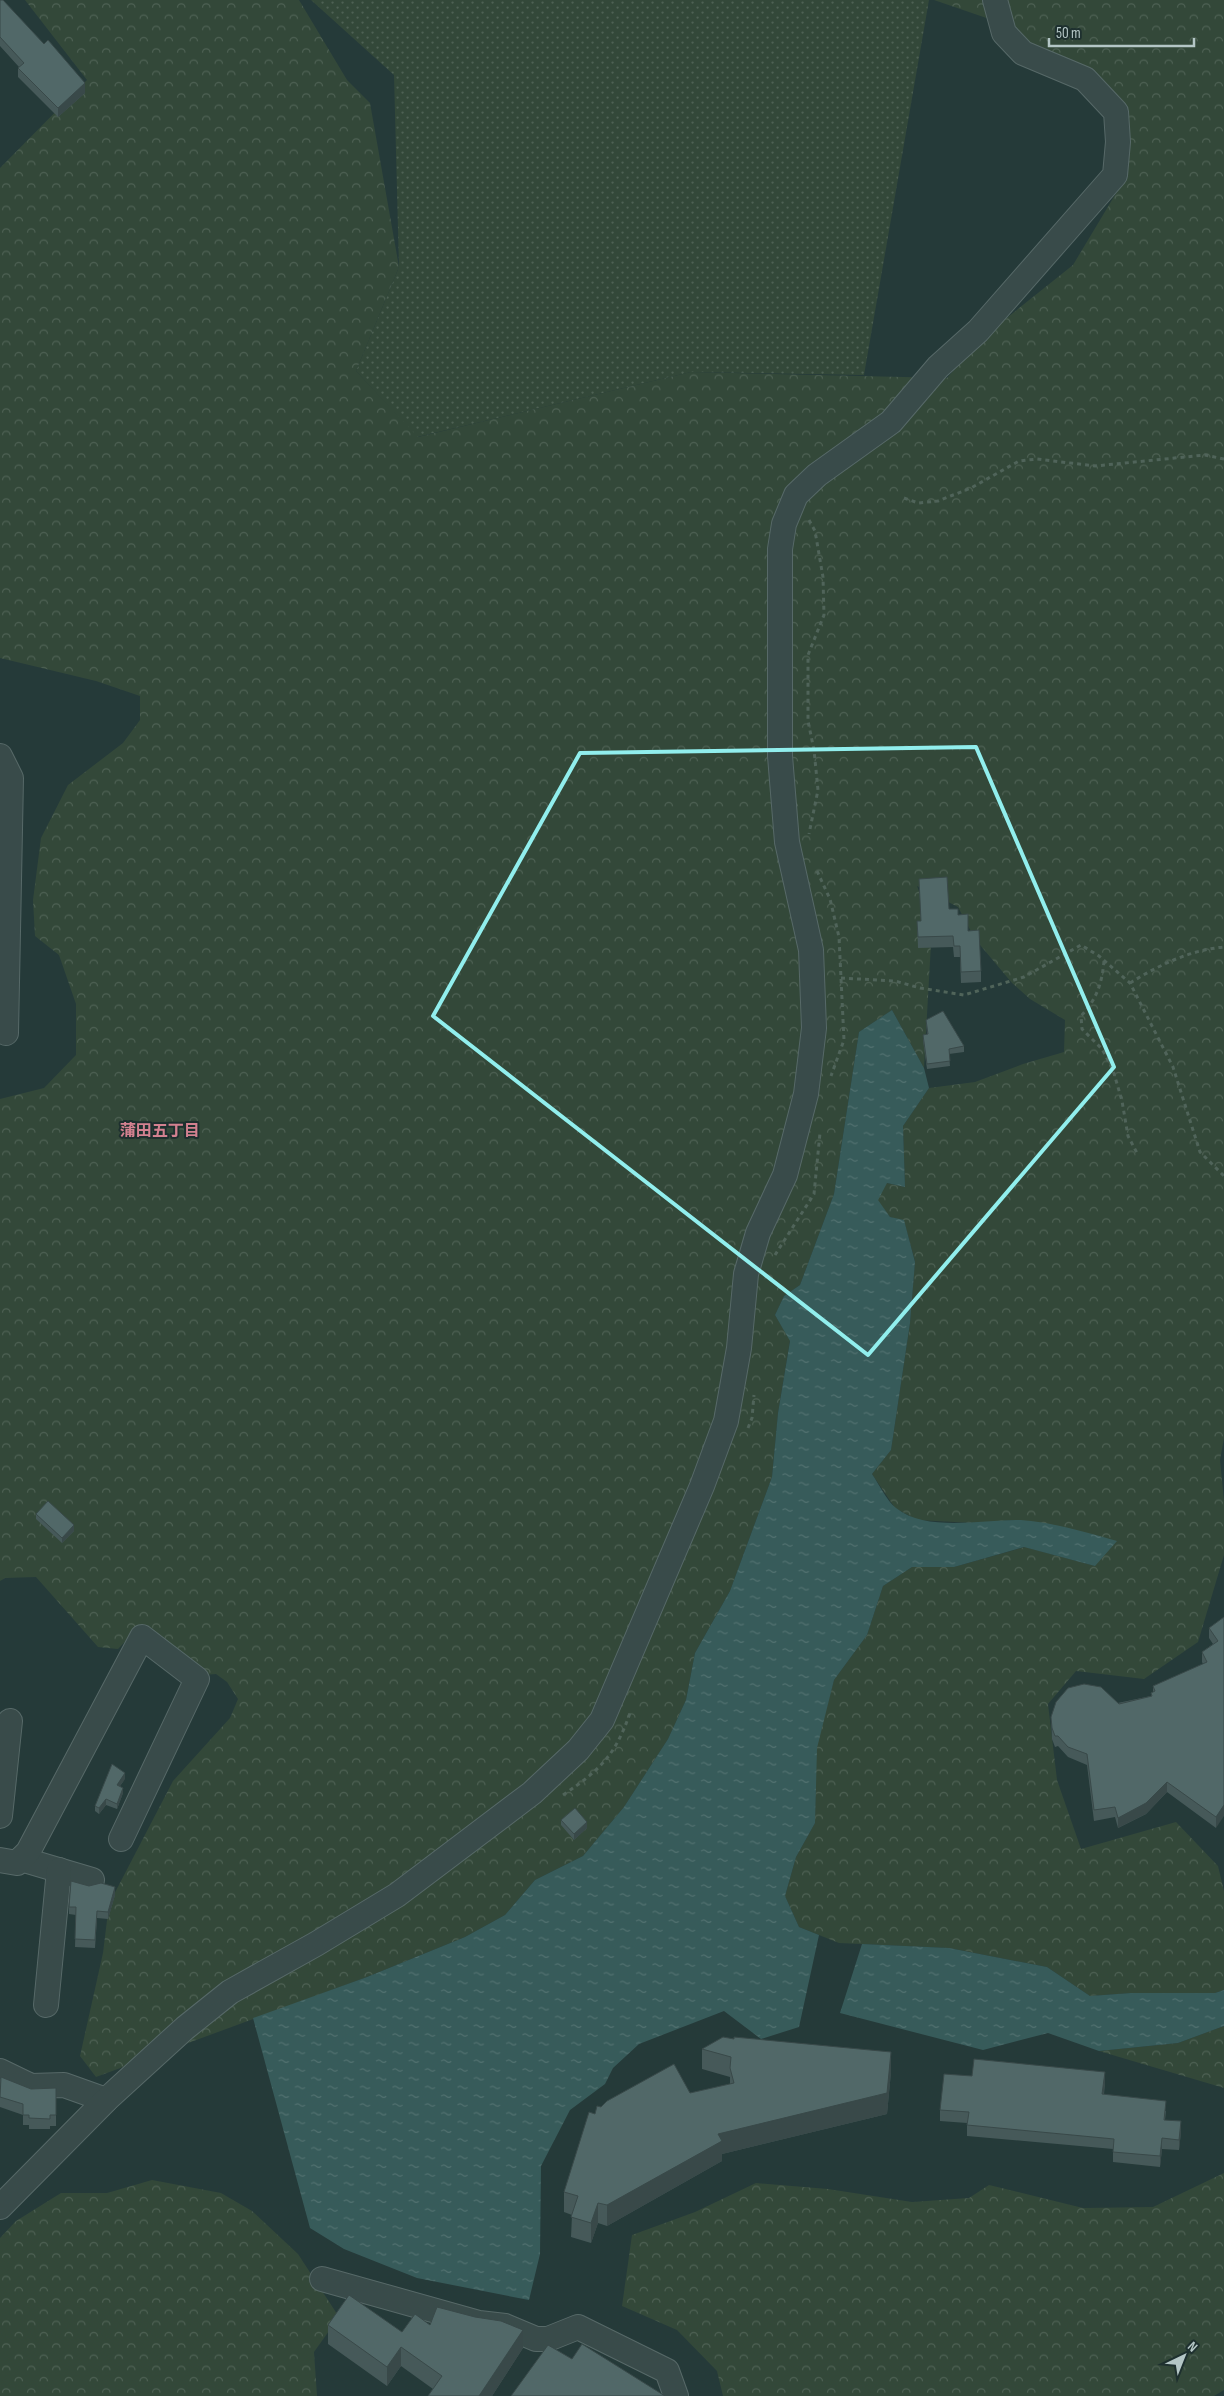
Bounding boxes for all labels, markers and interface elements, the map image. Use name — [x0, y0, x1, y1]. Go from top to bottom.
scale bar — [1049, 15, 1194, 47]
text: 50 m — [1056, 24, 1081, 43]
district label: 蒲田五丁目 — [120, 1122, 200, 1141]
north arrow — [1159, 2331, 1209, 2381]
text: N — [1184, 2338, 1201, 2356]

